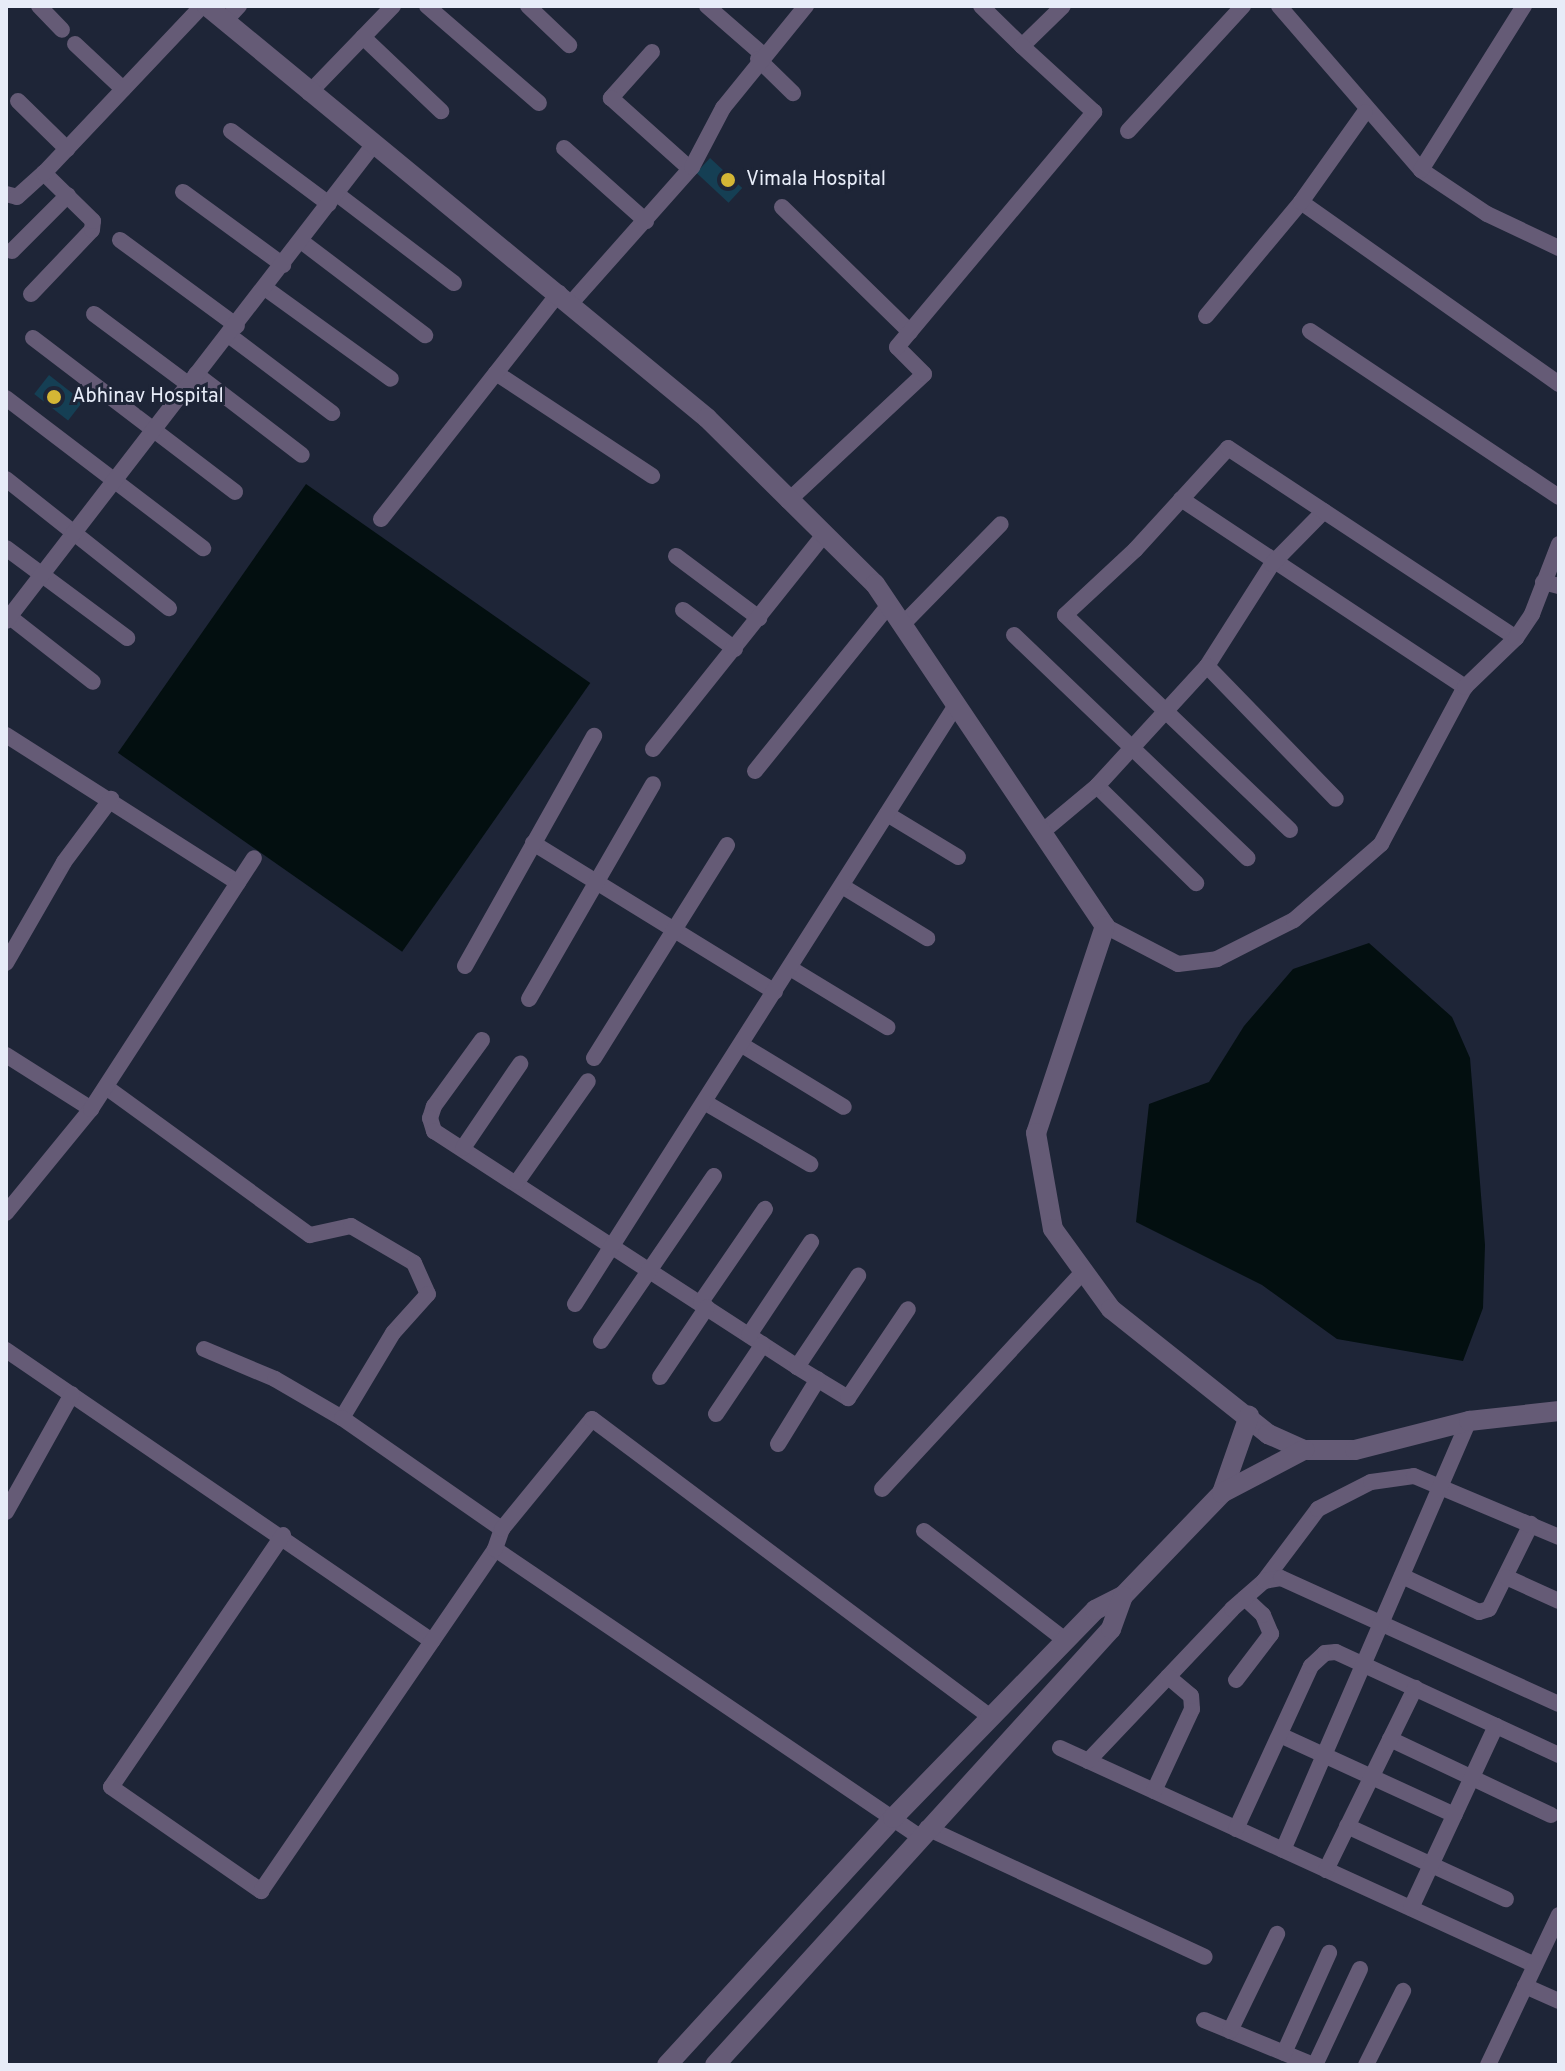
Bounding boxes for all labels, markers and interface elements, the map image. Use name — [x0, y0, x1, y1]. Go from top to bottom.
place label: Vimala Hospital — [746, 168, 886, 192]
marker: Vimala Hospital — [717, 169, 739, 191]
place label: Abhinav Hospital — [72, 385, 224, 409]
marker: Abhinav Hospital — [43, 386, 65, 408]

